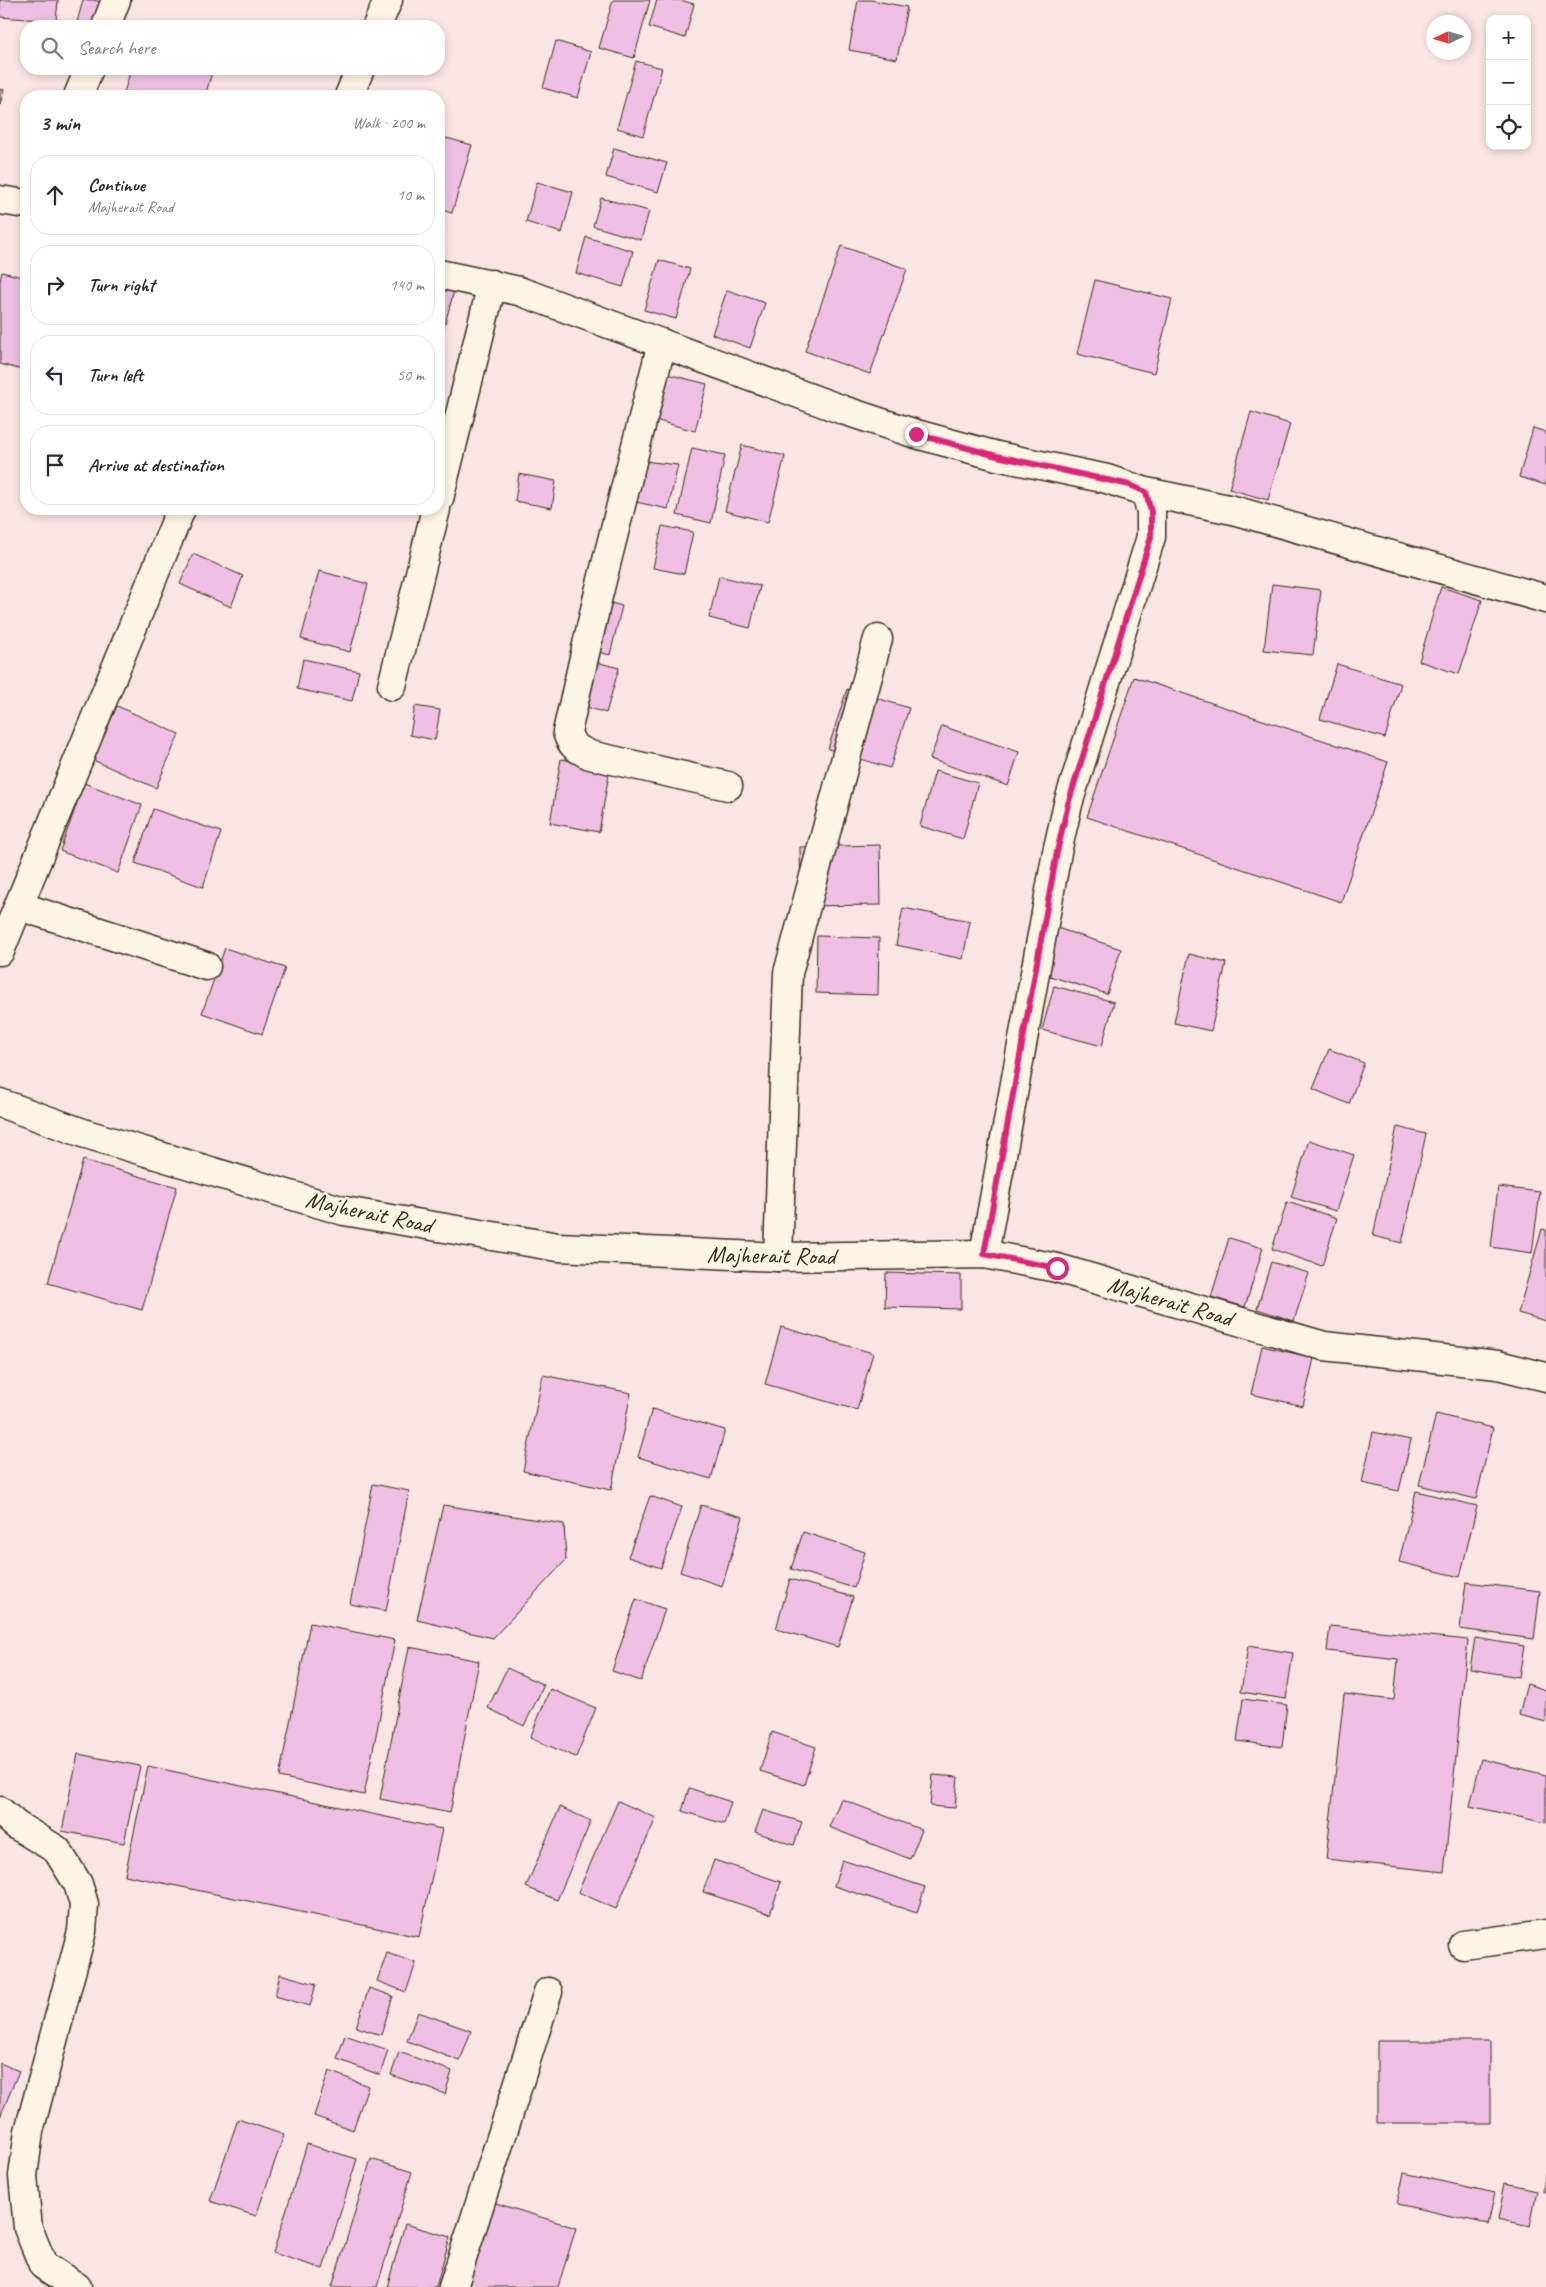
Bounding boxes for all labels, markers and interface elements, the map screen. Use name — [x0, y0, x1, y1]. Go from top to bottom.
north arrow — [1426, 15, 1471, 60]
map controls — [1486, 15, 1531, 150]
button: + — [1486, 15, 1531, 60]
search box — [20, 20, 445, 75]
icon: search — [38, 34, 66, 62]
text: Search here — [78, 36, 155, 60]
button: − — [1486, 60, 1531, 105]
button: locate — [1486, 105, 1531, 150]
text: 3 min — [40, 110, 80, 136]
text: Walk · 200 m — [353, 113, 425, 133]
text: Continue — [88, 173, 145, 197]
icon: ahead — [41, 181, 69, 209]
text: 10 m — [397, 185, 424, 205]
text: Majherait Road — [88, 197, 174, 217]
icon: right — [41, 271, 69, 299]
text: Turn right — [88, 273, 155, 297]
text: 140 m — [390, 275, 424, 295]
icon: left — [41, 361, 69, 389]
text: Turn left — [88, 363, 143, 387]
text: 50 m — [397, 365, 424, 385]
route end — [905, 423, 928, 446]
icon: arrive — [41, 451, 69, 479]
text: Arrive at destination — [88, 453, 224, 477]
street label: Majherait Road — [303, 1184, 438, 1241]
street label: Majherait Road — [707, 1239, 839, 1271]
route start — [1046, 1257, 1069, 1280]
street label: Majherait Road — [1104, 1269, 1239, 1334]

